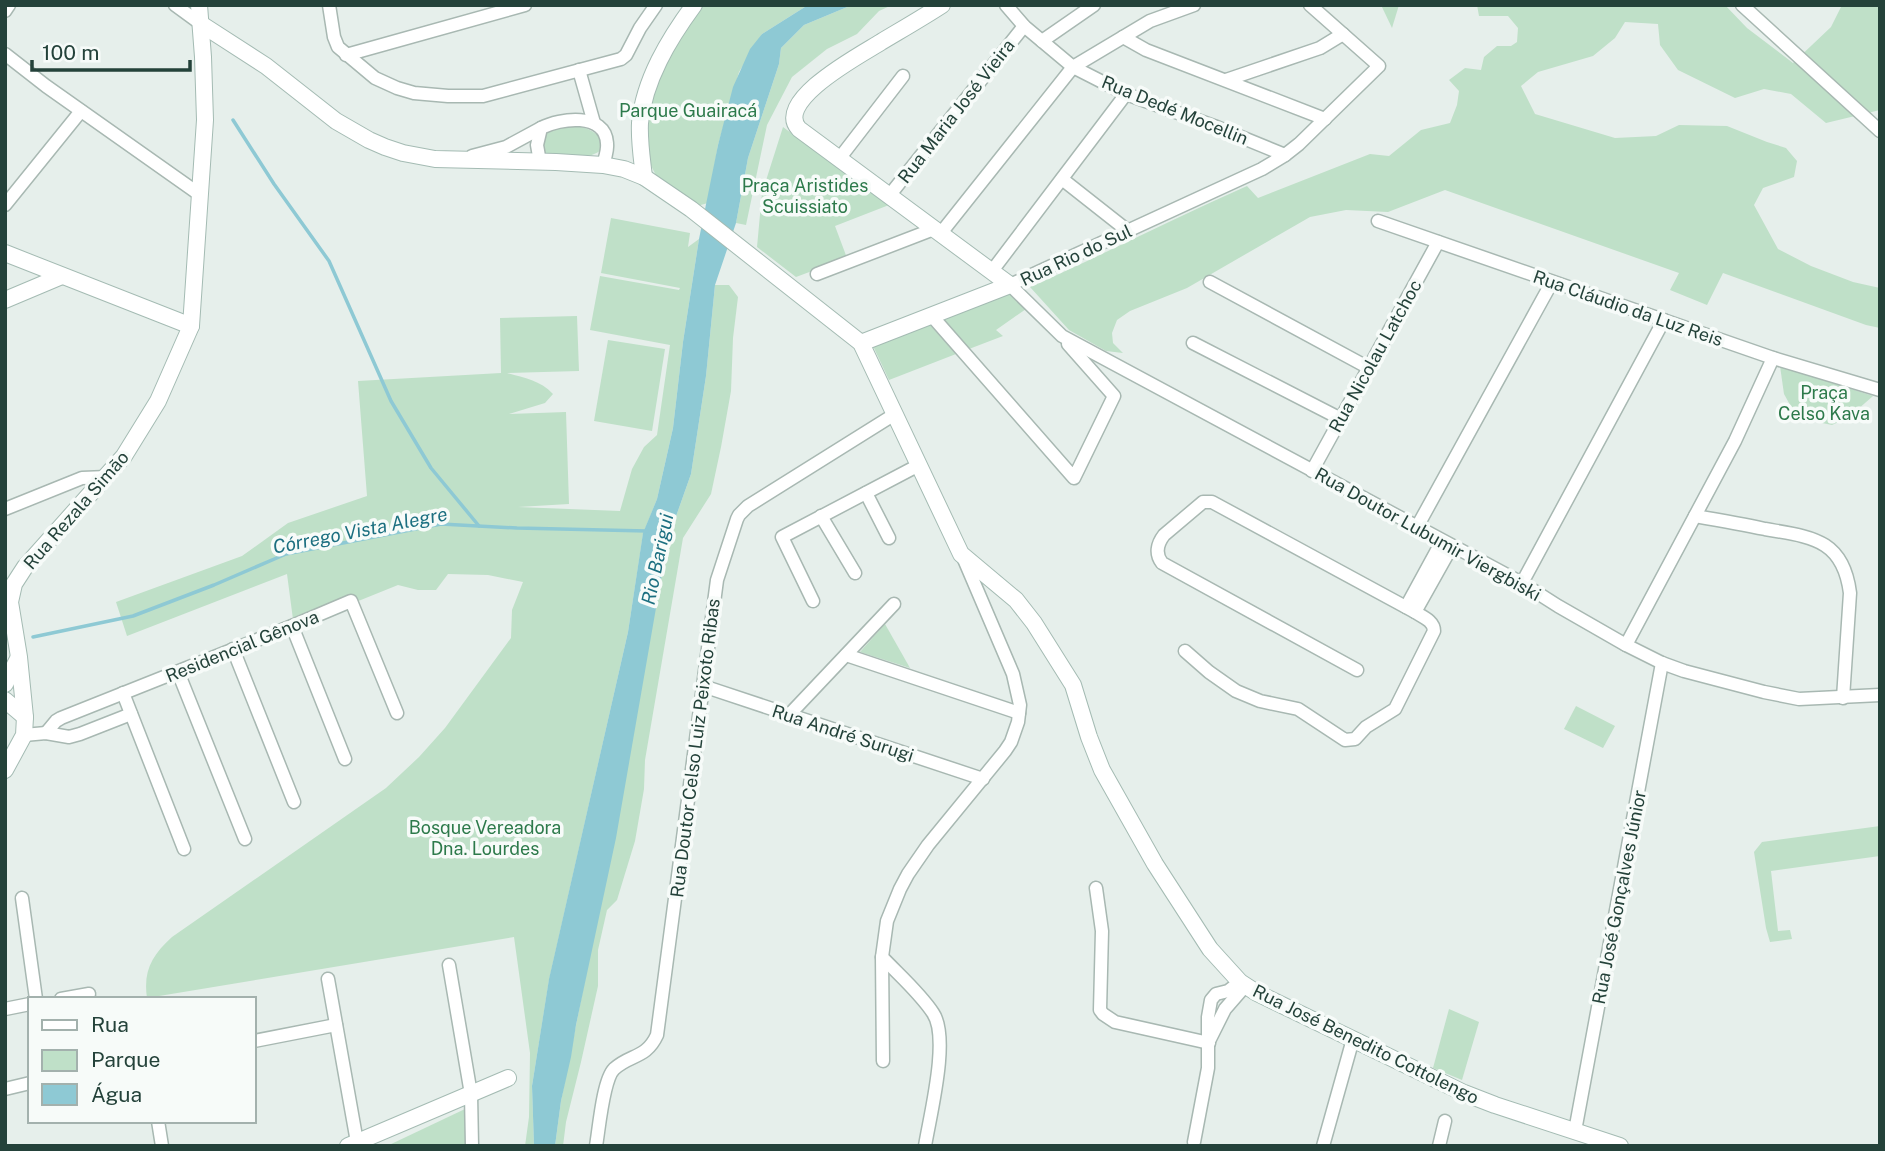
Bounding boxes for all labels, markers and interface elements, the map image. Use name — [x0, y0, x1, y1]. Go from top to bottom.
scale bar — [32, 28, 189, 72]
street label: Rua Maria José Vieira — [893, 35, 1019, 187]
text: 100 m — [42, 40, 99, 65]
street label: Rua Dedé Mocellin — [1099, 71, 1251, 149]
park label: Parque Guairacá — [619, 100, 757, 121]
park label: Praça Aristides Scuissiato — [742, 175, 868, 217]
street label: Rua Rio do Sul — [1017, 220, 1135, 290]
street label: Rua Cláudio da Luz Reis — [1530, 266, 1726, 350]
street label: Rua Nicolau Latchoc — [1324, 276, 1426, 436]
park label: Praça Celso Kava — [1778, 382, 1870, 424]
street label: Rua Rezala Simão — [19, 447, 133, 573]
street label: Rua Doutor Lubumir Viergbiski — [1311, 463, 1545, 605]
water label: Córrego Vista Alegre — [271, 502, 449, 558]
water label: Rio Barigui — [637, 511, 677, 606]
street label: Rua Doutor Celso Luiz Peixoto Ribas — [666, 597, 724, 899]
street label: Residencial Gênova — [162, 606, 322, 686]
street label: Rua André Surugi — [769, 700, 917, 766]
street label: Rua José Gonçalves Júnior — [1588, 788, 1650, 1006]
park label: Bosque Vereadora Dna. Lourdes — [409, 817, 561, 859]
street label: Rua José Benedito Cottolengo — [1250, 980, 1482, 1108]
legend — [28, 997, 256, 1123]
text: Rua — [91, 1012, 129, 1037]
text: Parque — [91, 1047, 160, 1072]
text: Água — [91, 1082, 142, 1107]

